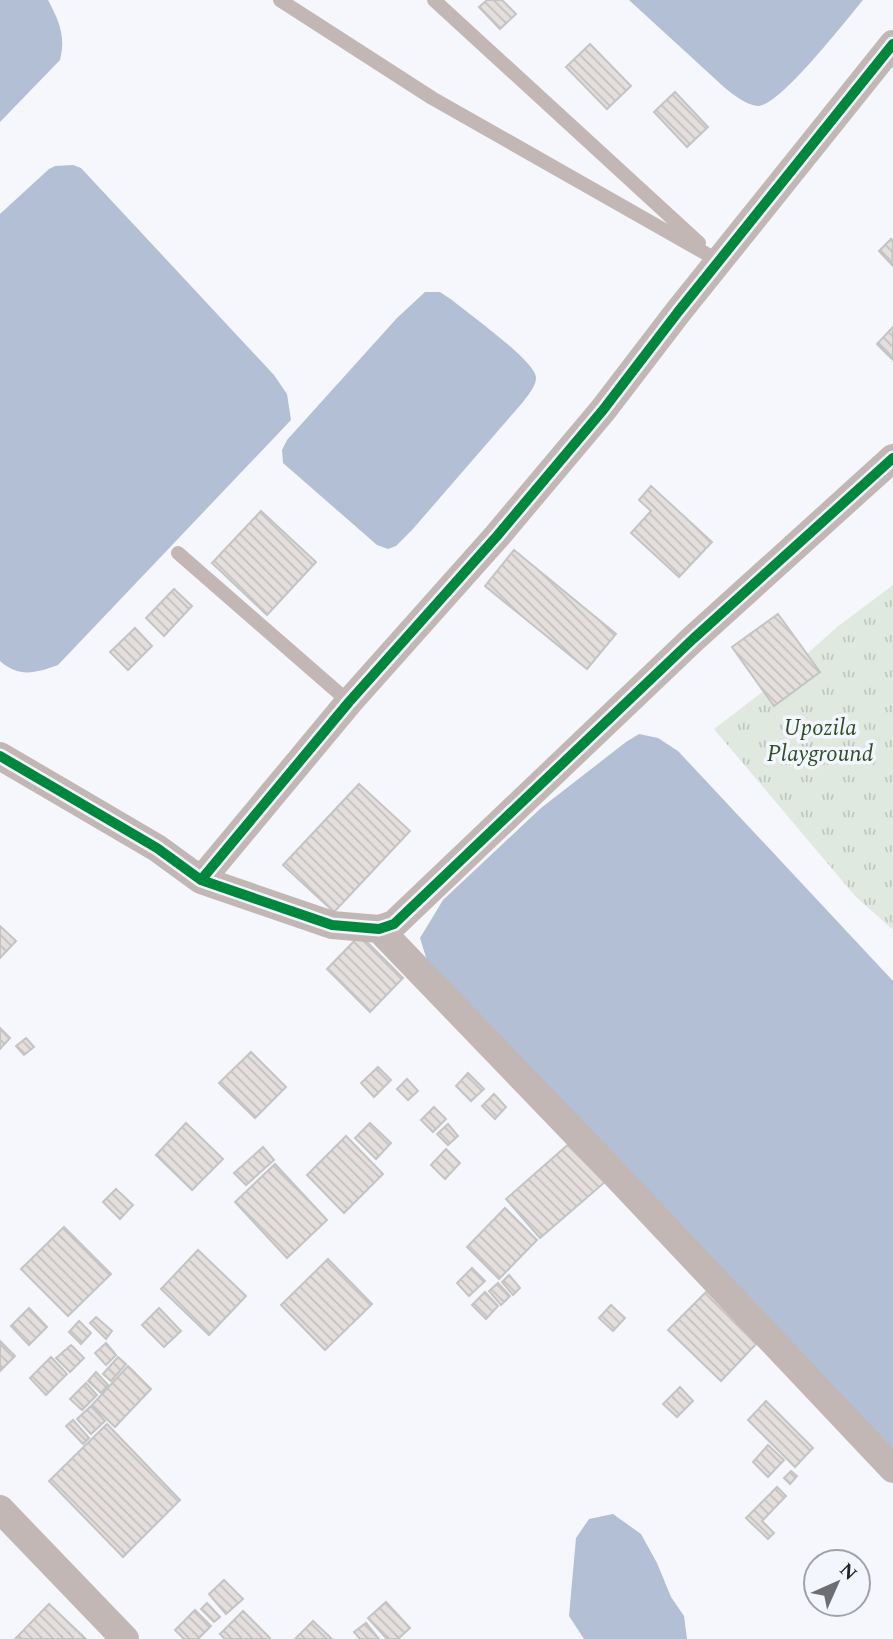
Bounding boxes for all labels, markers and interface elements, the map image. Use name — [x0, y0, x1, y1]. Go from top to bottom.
park label: Upozila Playground — [767, 711, 873, 772]
north arrow — [802, 1548, 872, 1618]
text: N — [832, 1556, 864, 1588]

